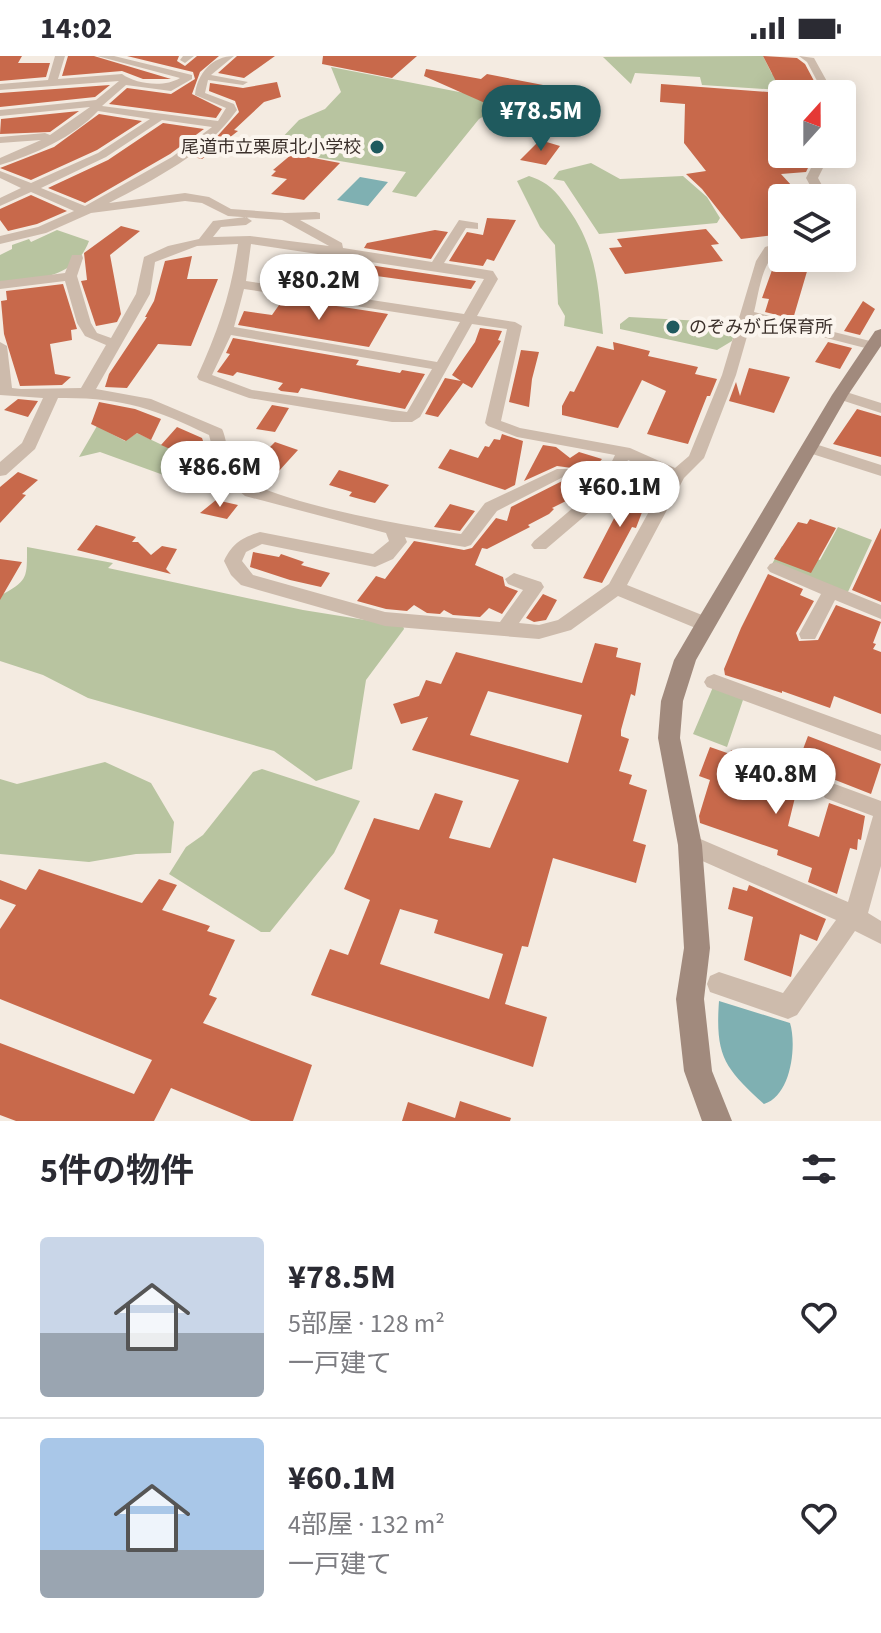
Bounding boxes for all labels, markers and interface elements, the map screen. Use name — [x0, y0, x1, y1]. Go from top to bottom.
text: 14:02 — [40, 7, 112, 50]
north arrow — [768, 80, 856, 168]
map controls — [768, 80, 856, 272]
pin: ¥78.5M — [476, 85, 606, 153]
text: ¥78.5M — [500, 92, 582, 129]
place label: 尾道市立栗原北小学校 — [181, 135, 361, 160]
marker: 尾道市立栗原北小学校 — [368, 138, 386, 156]
button: layers — [768, 184, 856, 272]
pin: ¥80.2M — [254, 254, 384, 322]
text: ¥80.2M — [278, 261, 360, 298]
place label: のぞみが丘保育所 — [689, 315, 833, 340]
marker: のぞみが丘保育所 — [664, 318, 682, 336]
pin: ¥86.6M — [155, 441, 285, 509]
text: ¥86.6M — [179, 448, 261, 485]
pin: ¥60.1M — [555, 461, 685, 529]
text: ¥60.1M — [579, 468, 661, 505]
pin: ¥40.8M — [711, 748, 841, 816]
text: ¥40.8M — [735, 755, 817, 792]
text: 5件の物件 — [40, 1147, 194, 1196]
icon: filters — [797, 1147, 841, 1191]
text: ¥78.5M — [288, 1253, 396, 1302]
icon: home — [104, 1269, 200, 1365]
icon: heart — [797, 1295, 841, 1339]
text: 5部屋 · 128 m² — [288, 1305, 445, 1342]
text: 一戸建て — [288, 1345, 392, 1382]
text: ¥60.1M — [288, 1454, 396, 1503]
icon: home — [104, 1470, 200, 1566]
icon: heart — [797, 1496, 841, 1540]
text: 4部屋 · 132 m² — [288, 1506, 445, 1543]
text: 一戸建て — [288, 1546, 392, 1583]

